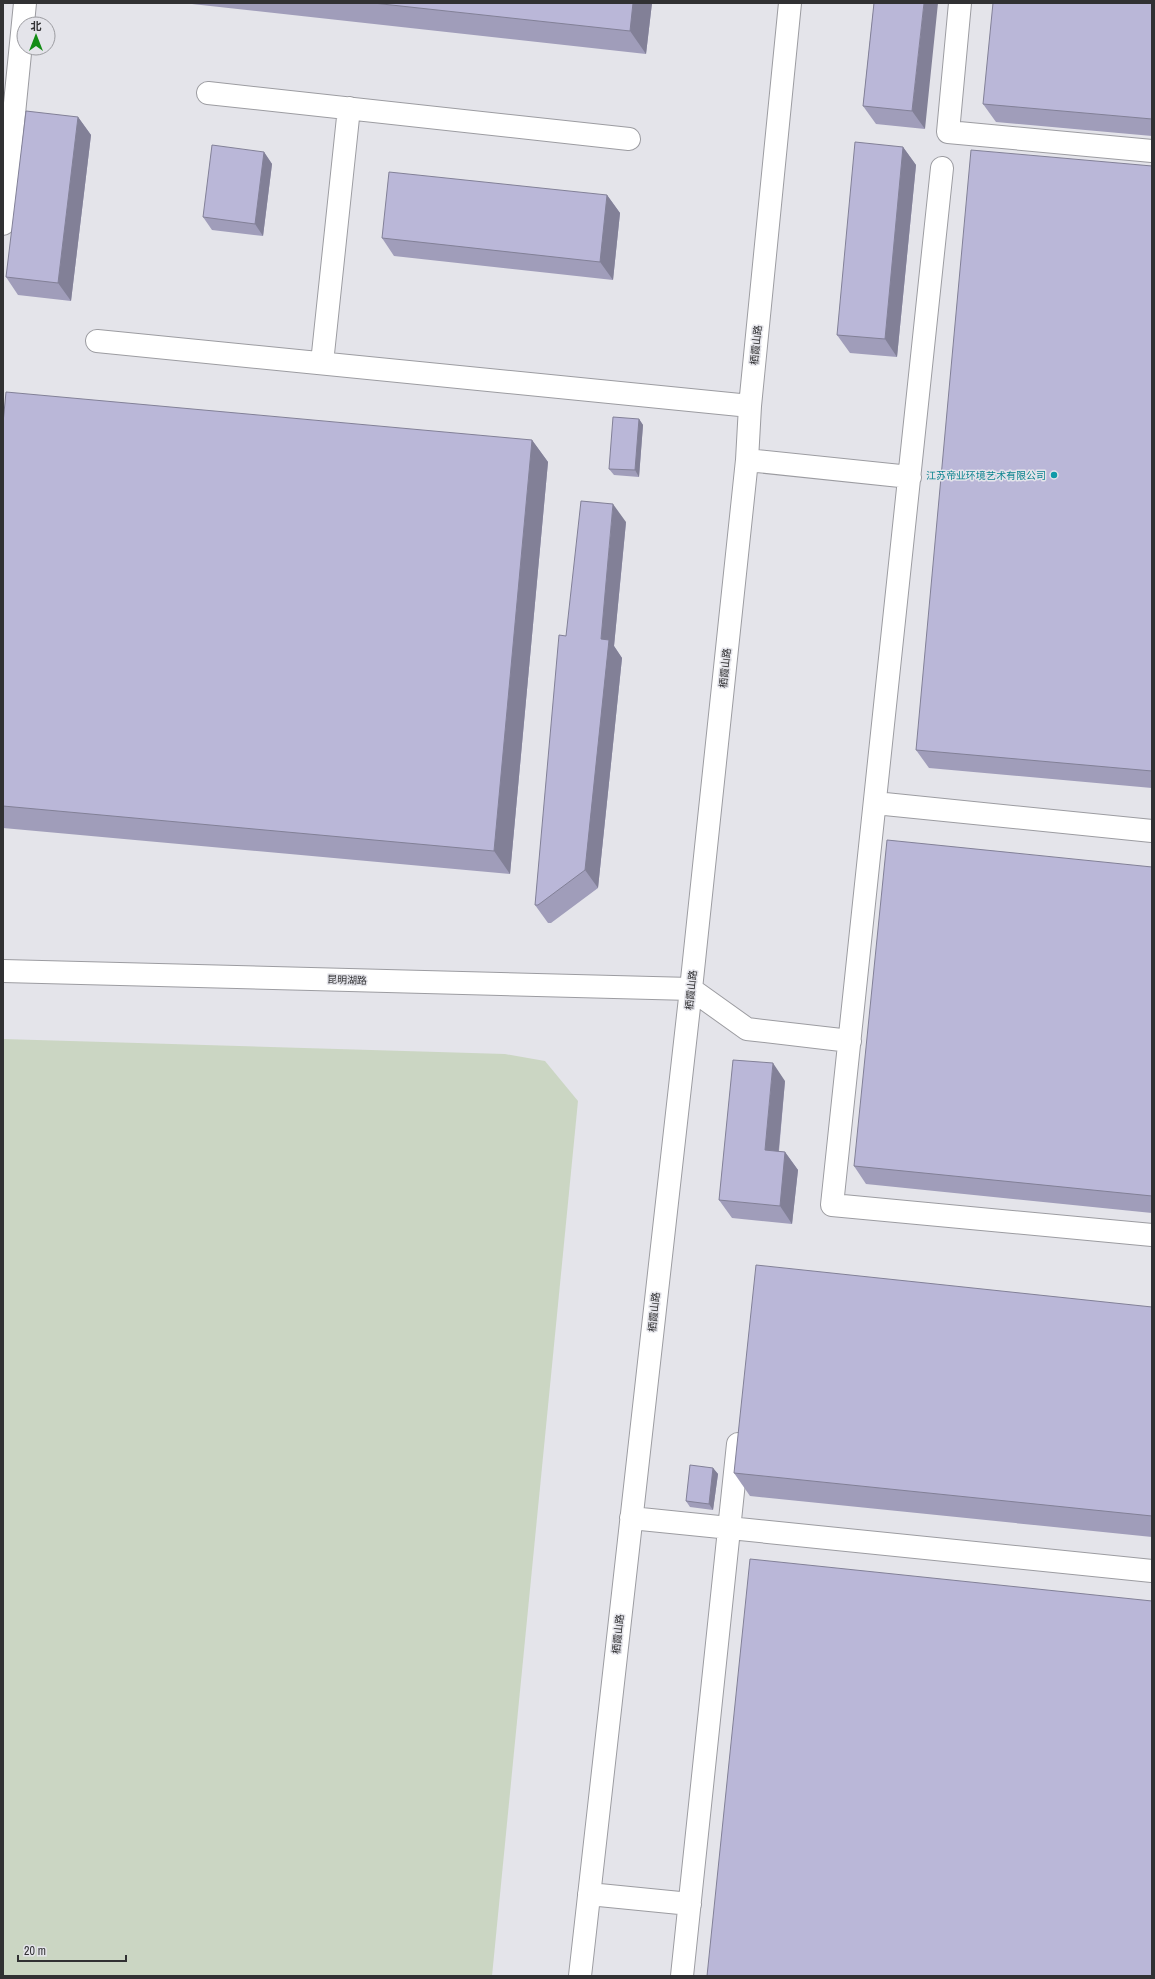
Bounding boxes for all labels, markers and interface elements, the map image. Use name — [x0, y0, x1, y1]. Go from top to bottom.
north arrow — [16, 16, 56, 56]
text: 北 — [31, 19, 42, 33]
street label: 栖霞山路 — [747, 324, 765, 366]
place label: 江苏帝业环境艺术有限公司 — [926, 469, 1046, 482]
marker: 江苏帝业环境艺术有限公司 — [1049, 470, 1059, 480]
street label: 栖霞山路 — [716, 647, 734, 689]
street label: 栖霞山路 — [682, 969, 700, 1011]
street label: 昆明湖路 — [327, 973, 367, 987]
street label: 栖霞山路 — [645, 1291, 663, 1333]
street label: 栖霞山路 — [609, 1613, 627, 1655]
scale bar — [18, 1937, 126, 1963]
text: 20 m — [24, 1943, 46, 1959]

